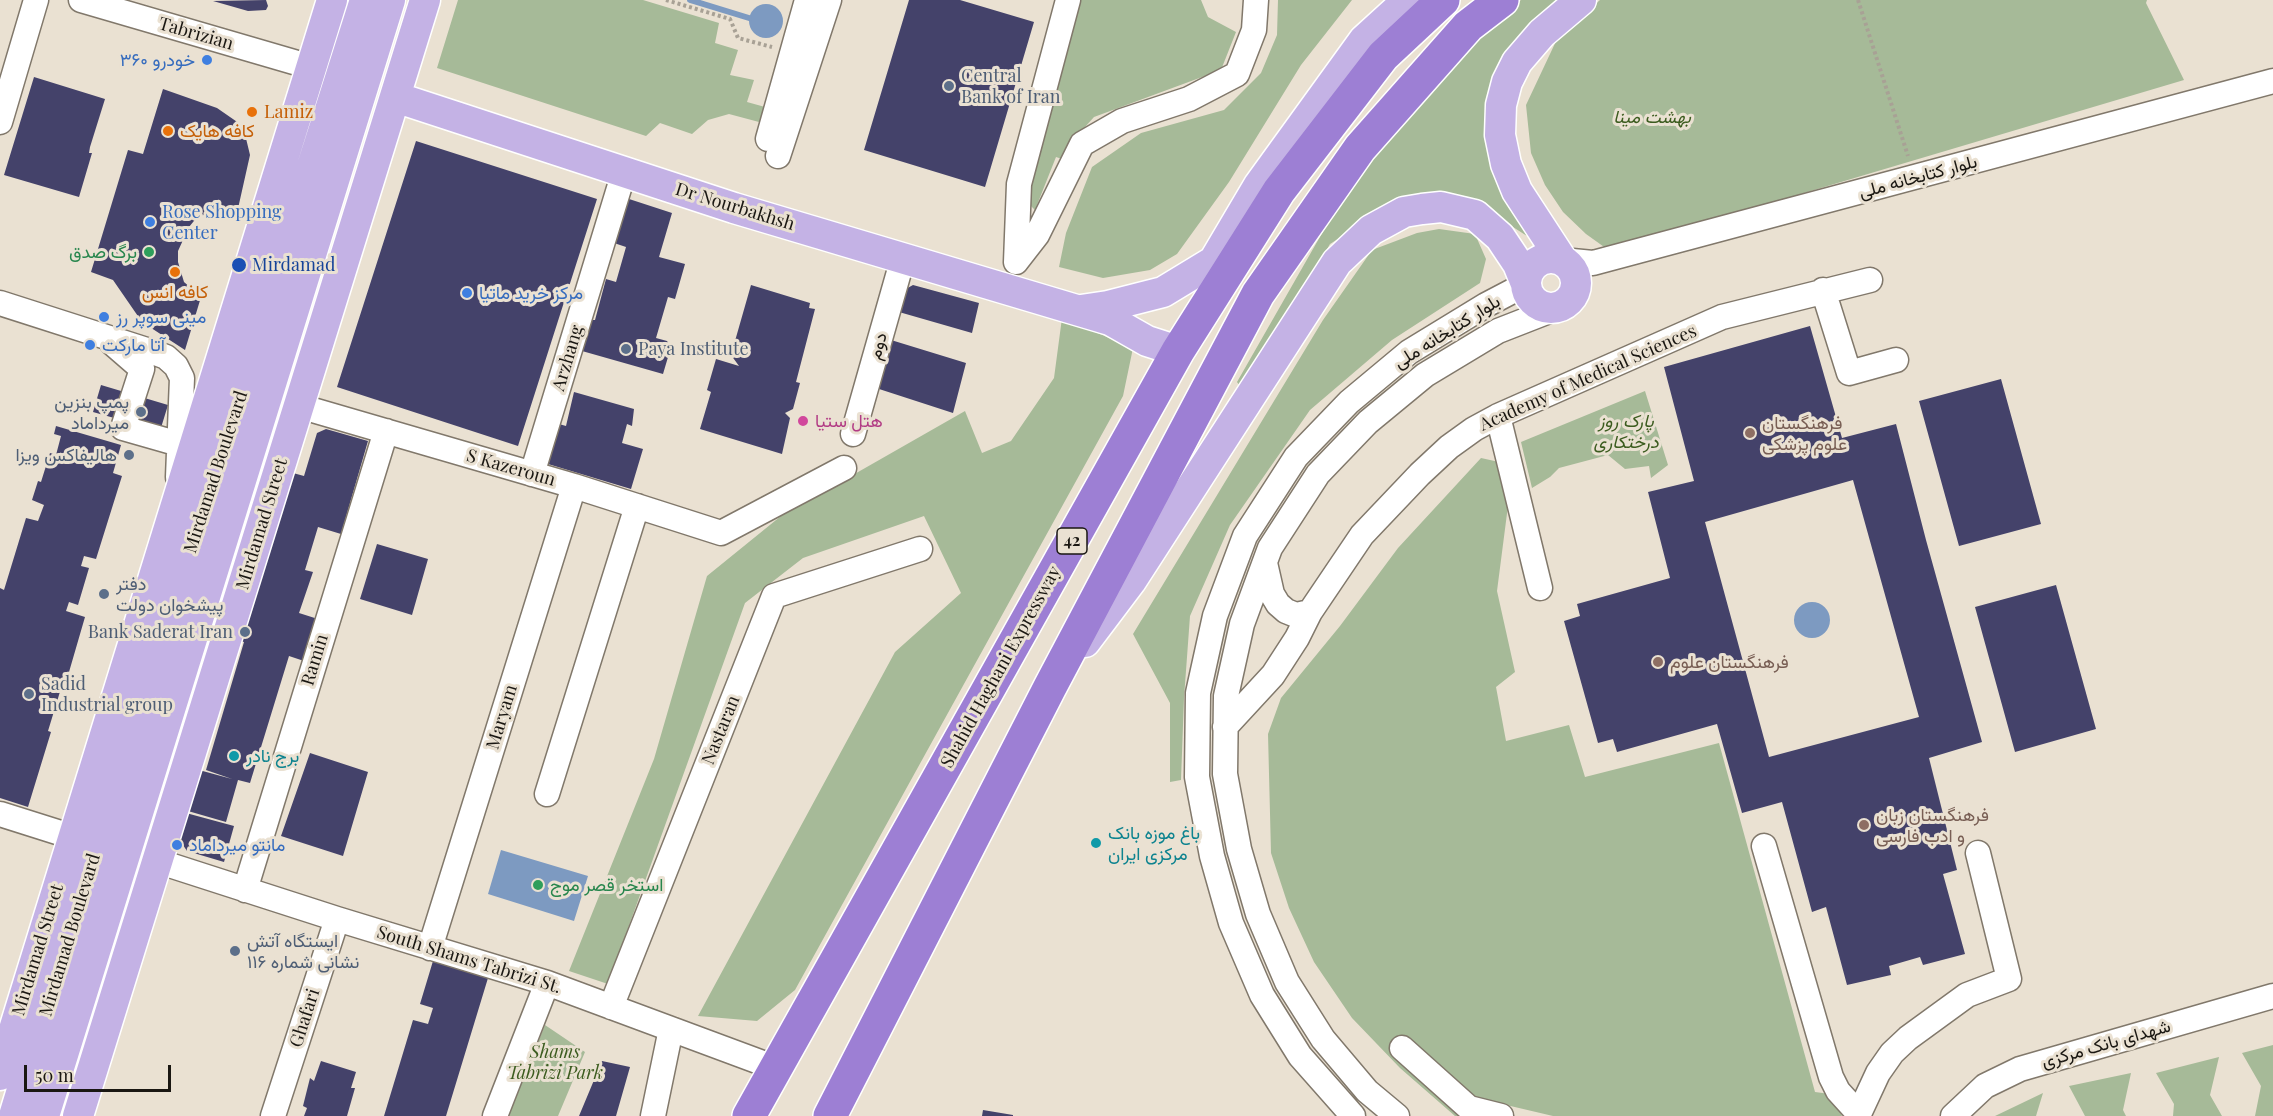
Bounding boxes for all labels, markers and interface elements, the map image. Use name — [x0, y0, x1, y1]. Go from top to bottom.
street label: Tabrizian — [156, 13, 236, 55]
place label: خودرو ۳۶۰ — [120, 49, 195, 71]
marker: خودرو ۳۶۰ — [200, 53, 214, 67]
place label: Central Bank of Iran — [961, 65, 1060, 107]
marker: Central Bank of Iran — [942, 79, 956, 93]
place label: Lamiz — [264, 101, 313, 123]
marker: Lamiz — [245, 105, 259, 119]
park label: بهشت مينا — [1613, 106, 1691, 128]
place label: کافه هایک — [180, 120, 255, 142]
marker: کافه هایک — [161, 124, 175, 138]
street label: بلوار کتابخانه ملی — [1856, 151, 1980, 203]
street label: Dr Nourbakhsh — [673, 179, 797, 235]
place label: Rose Shopping Center — [162, 201, 282, 244]
marker: Rose Shopping Center — [143, 215, 157, 229]
place label: برگ صدق — [69, 241, 137, 263]
marker: برگ صدق — [142, 245, 156, 259]
place label: Mirdamad — [252, 254, 335, 276]
marker: Mirdamad — [230, 256, 248, 274]
marker: کافه انس — [168, 265, 182, 279]
place label: کافه انس — [142, 281, 208, 303]
place label: مرکز خرید ماتیا — [479, 282, 583, 304]
marker: مرکز خرید ماتیا — [460, 286, 474, 300]
street label: بلوار کتابخانه ملی — [1390, 291, 1504, 373]
place label: مینی سوپر رز — [116, 306, 206, 328]
marker: مینی سوپر رز — [97, 310, 111, 324]
street label: Academy of Medical Sciences — [1476, 320, 1700, 436]
street label: Arzhang — [548, 323, 588, 393]
street label: دوم — [864, 330, 892, 362]
place label: آتا مارکت — [102, 334, 165, 356]
marker: آتا مارکت — [83, 338, 97, 352]
place label: Paya Institute — [638, 338, 749, 360]
marker: Paya Institute — [619, 342, 633, 356]
street label: Mirdamad Boulevard — [180, 388, 252, 556]
place label: پمپ بنزین میرداماد — [54, 391, 129, 434]
marker: پمپ بنزین میرداماد — [134, 405, 148, 419]
place label: هتل ستیا — [815, 410, 883, 432]
park label: پارک روز درختکاری — [1593, 410, 1659, 452]
place label: فرهنگستان علوم پزشکی — [1762, 412, 1847, 454]
marker: هتل ستیا — [796, 414, 810, 428]
marker: فرهنگستان علوم پزشکی — [1743, 426, 1757, 440]
place label: هالیفاکس ویزا — [16, 444, 117, 466]
street label: S Kazeroun — [464, 445, 558, 491]
marker: هالیفاکس ویزا — [122, 448, 136, 462]
street label: Mirdamad Street — [232, 456, 292, 592]
road number: 42 — [1057, 528, 1087, 554]
street label: Shahid Haghani Expressway — [936, 562, 1066, 772]
place label: دفتر پیشخوان دولت — [116, 573, 224, 616]
marker: دفتر پیشخوان دولت — [97, 587, 111, 601]
place label: Bank Saderat Iran — [88, 621, 233, 643]
marker: Bank Saderat Iran — [238, 625, 252, 639]
street label: Ramin — [297, 632, 333, 688]
place label: فرهنگستان علوم — [1670, 651, 1789, 673]
marker: فرهنگستان علوم — [1651, 655, 1665, 669]
place label: Sadid Industrial group — [41, 673, 173, 716]
street label: Maryam — [482, 682, 522, 752]
marker: Sadid Industrial group — [22, 687, 36, 701]
street label: Nastaran — [697, 692, 745, 768]
place label: برج نادر — [246, 745, 299, 767]
marker: برج نادر — [227, 749, 241, 763]
place label: فرهنگستان زبان و ادب فارسی — [1876, 804, 1989, 846]
marker: فرهنگستان زبان و ادب فارسی — [1857, 818, 1871, 832]
place label: باغ موزه بانک مرکزی ایران — [1108, 822, 1200, 864]
place label: مانتو میرداماد — [189, 834, 285, 856]
marker: باغ موزه بانک مرکزی ایران — [1089, 836, 1103, 850]
marker: مانتو میرداماد — [170, 838, 184, 852]
street label: Mirdamad Boulevard — [35, 851, 105, 1019]
place label: استخر قصر موج — [550, 874, 663, 896]
marker: استخر قصر موج — [531, 878, 545, 892]
street label: Mirdamad Street — [8, 882, 68, 1018]
street label: South Shams Tabrizi St. — [374, 922, 564, 998]
place label: ایستگاه آتش نشانی شماره ۱۱۶ — [247, 930, 359, 972]
marker: ایستگاه آتش نشانی شماره ۱۱۶ — [228, 944, 242, 958]
street label: Ghafari — [285, 986, 325, 1050]
street label: شهدای بانک مرکزی — [2039, 1015, 2173, 1073]
park label: Shams Tabrizi Park — [507, 1041, 603, 1084]
scale bar — [27, 1053, 174, 1091]
text: 50 m — [35, 1063, 74, 1087]

